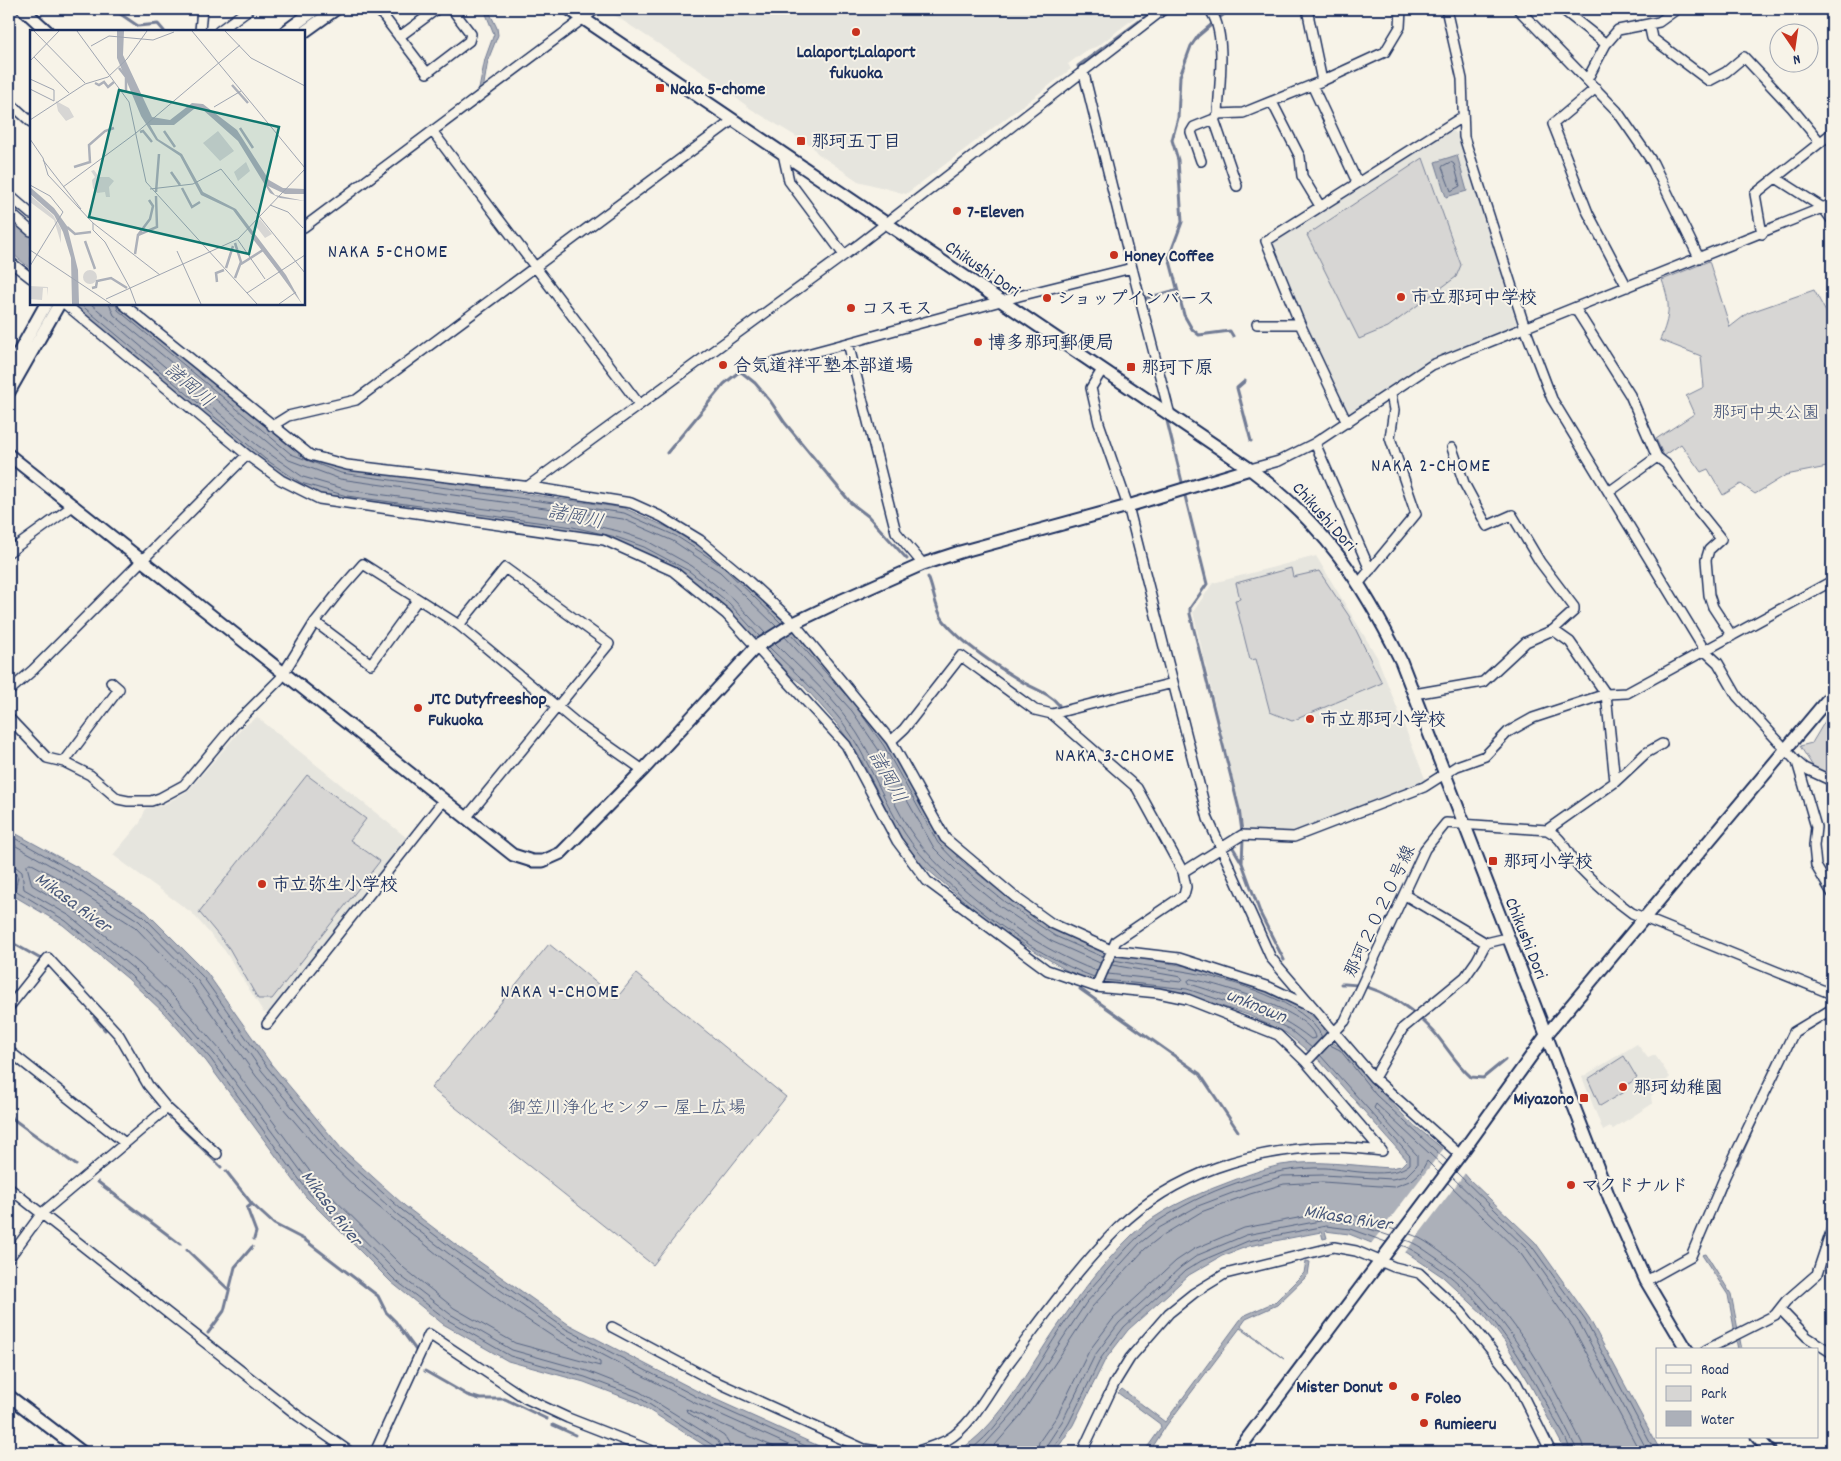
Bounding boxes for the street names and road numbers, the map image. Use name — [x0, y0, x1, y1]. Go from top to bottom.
street label: Chikushi Dori — [939, 236, 1024, 305]
street label: Chikushi Dori — [1285, 477, 1361, 558]
street label: 那珂２０２０号線 — [1340, 842, 1423, 983]
street label: Chikushi Dori — [1497, 894, 1552, 984]

